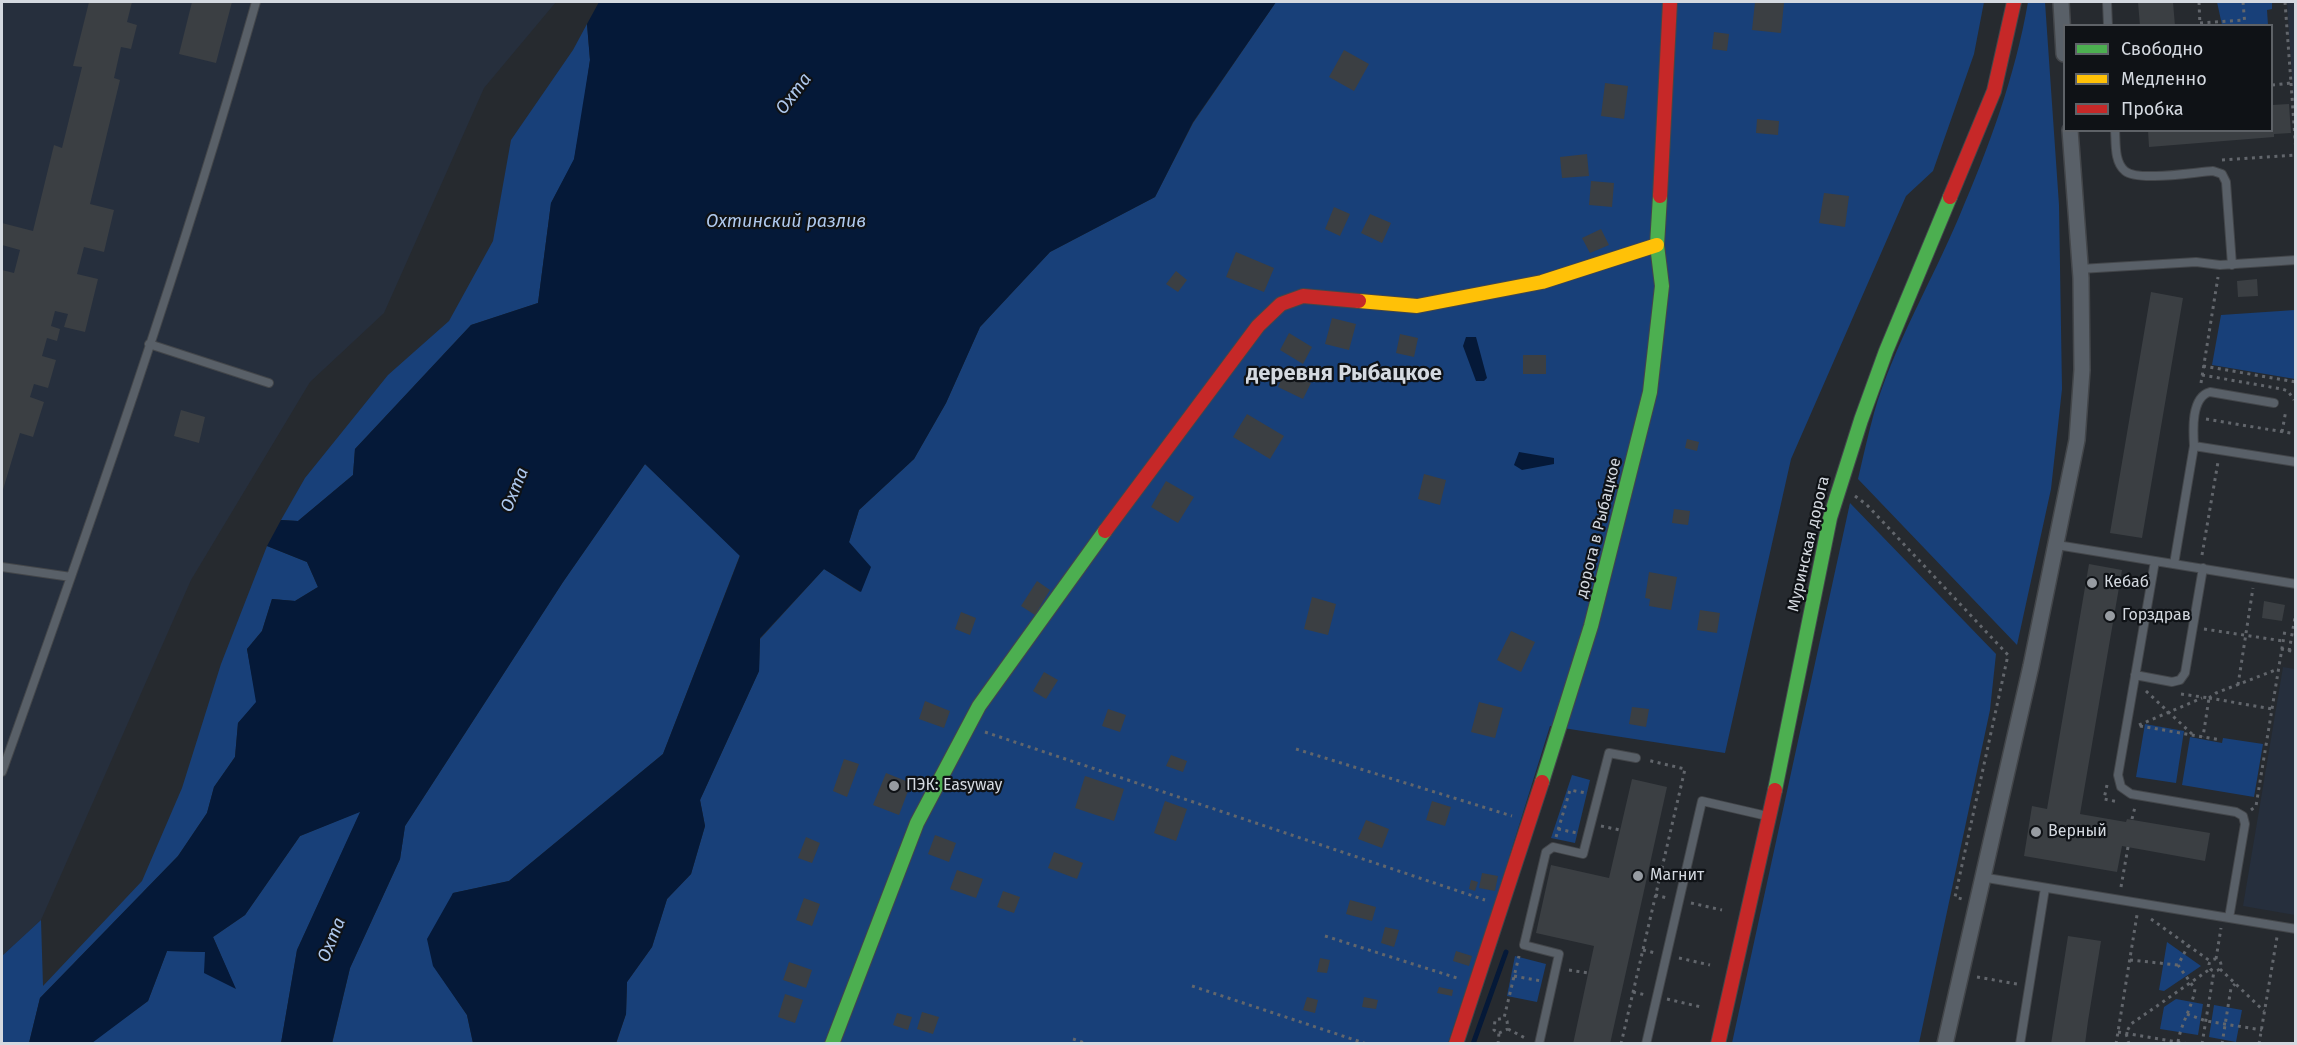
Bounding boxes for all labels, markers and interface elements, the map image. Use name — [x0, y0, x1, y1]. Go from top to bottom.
legend — [2063, 24, 2273, 132]
text: Свободно — [2121, 38, 2203, 60]
text: Медленно — [2121, 68, 2207, 90]
water label: Охта — [771, 69, 817, 119]
text: Пробка — [2121, 98, 2184, 120]
water label: Охтинский разлив — [706, 211, 866, 233]
district label: деревня Рыбацкое — [1246, 361, 1442, 387]
street label: дорога в Рыбацкое — [1572, 456, 1626, 600]
water label: Охта — [496, 464, 534, 516]
street label: Муринская дорога — [1784, 474, 1834, 614]
place label: Кебаб — [2104, 573, 2149, 593]
marker: Кебаб — [2085, 576, 2099, 590]
place label: Горздрав — [2122, 606, 2191, 626]
marker: Горздрав — [2103, 609, 2117, 623]
place label: ПЭК: Easyway — [906, 776, 1002, 796]
marker: ПЭК: Easyway — [887, 779, 901, 793]
place label: Верный — [2048, 822, 2107, 842]
marker: Верный — [2029, 825, 2043, 839]
place label: Магнит — [1650, 866, 1704, 886]
marker: Магнит — [1631, 869, 1645, 883]
water label: Охта — [313, 914, 351, 966]

